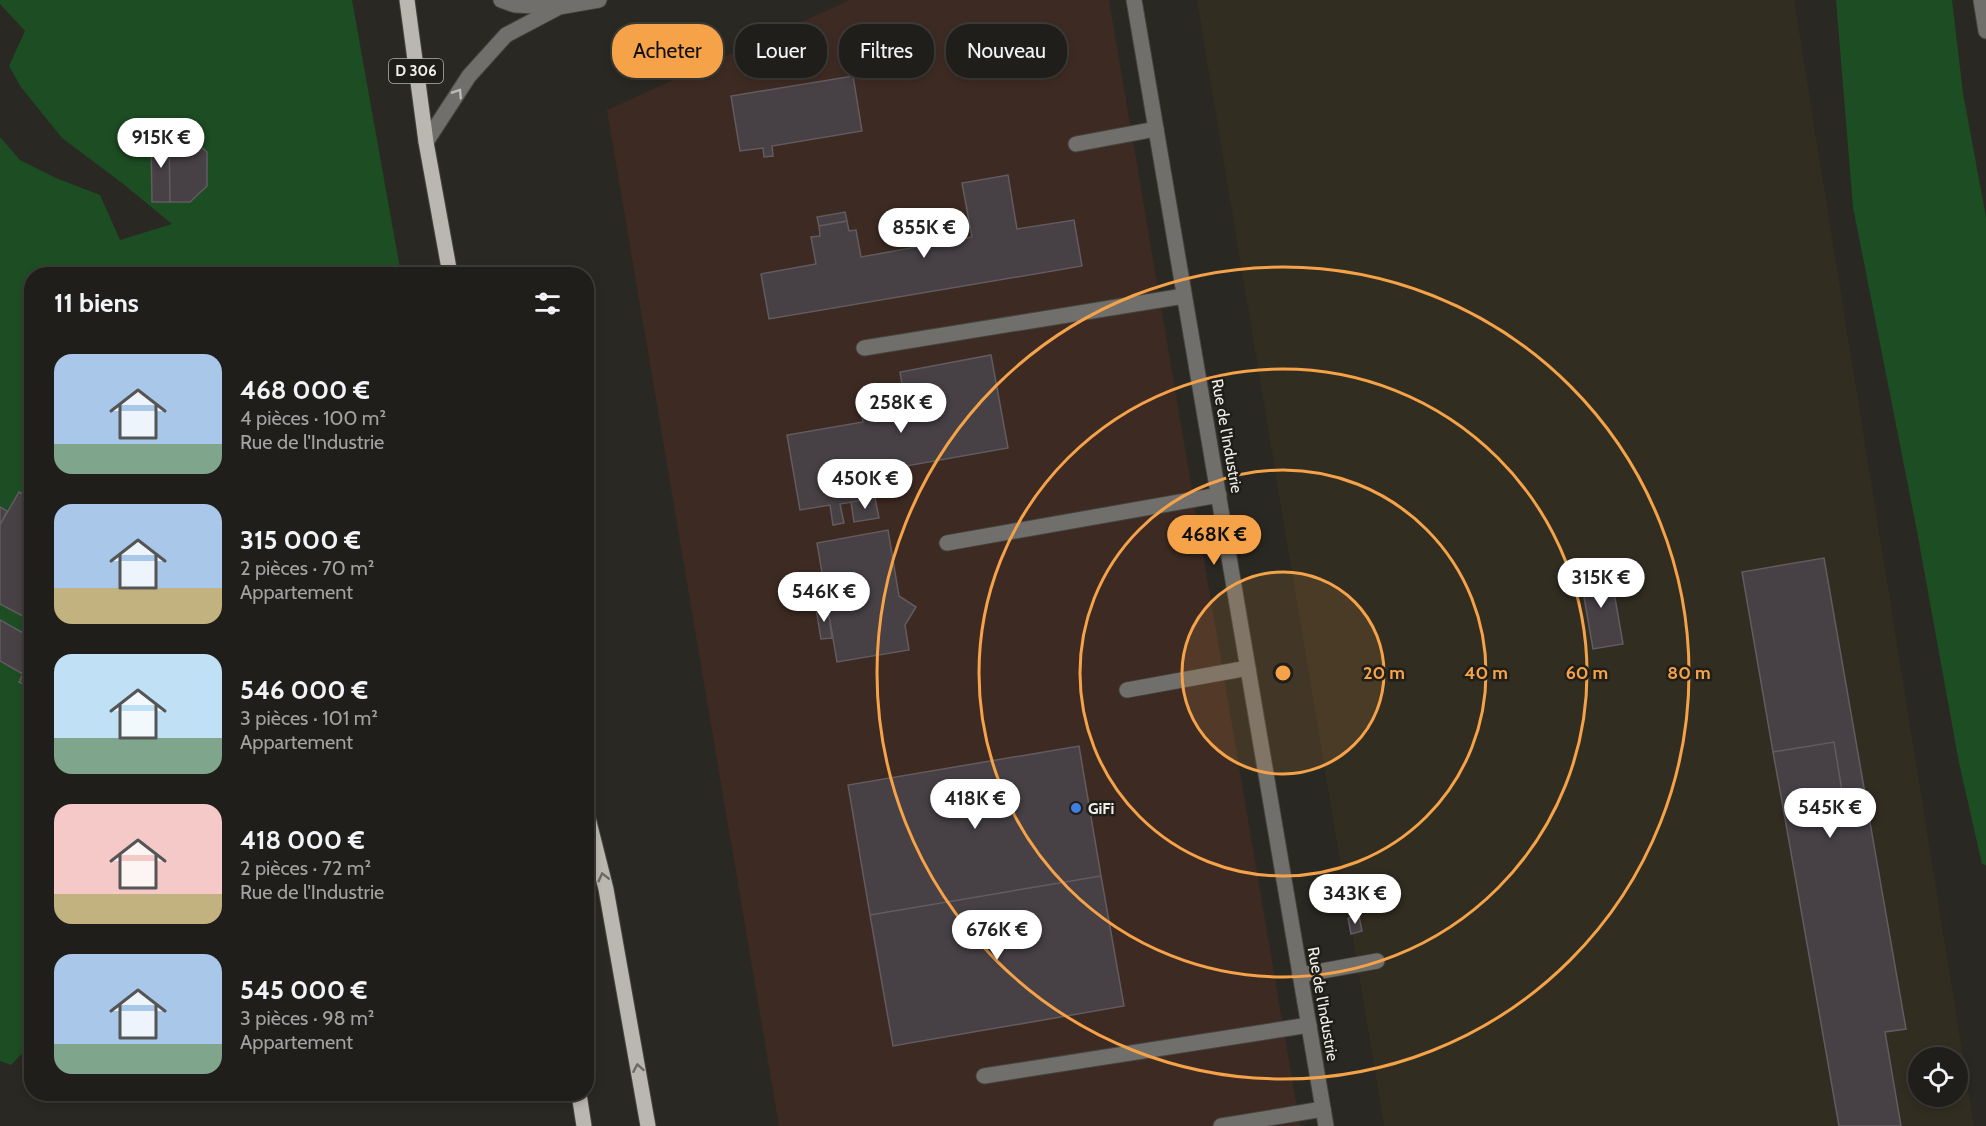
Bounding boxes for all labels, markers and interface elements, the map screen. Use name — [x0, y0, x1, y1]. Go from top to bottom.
chip: Acheter — [612, 24, 723, 78]
chip: Louer — [735, 24, 827, 78]
chip: Filtres — [839, 24, 934, 78]
chip: Nouveau — [946, 24, 1067, 78]
road number: D 306 — [389, 59, 443, 83]
one-way arrow — [451, 89, 462, 100]
pin: 915K € — [112, 118, 210, 169]
text: 915K € — [131, 125, 191, 149]
pin: 855K € — [875, 208, 973, 259]
text: 855K € — [892, 215, 956, 239]
text: 11 biens — [54, 287, 139, 319]
icon: filters — [531, 287, 564, 320]
text: 468 000 € — [240, 374, 370, 406]
street label: Rue de l'Industrie — [1208, 377, 1246, 495]
icon: home — [102, 378, 174, 450]
pin: 258K € — [852, 383, 950, 434]
text: 258K € — [869, 390, 933, 414]
text: 4 pièces · 100 m² — [240, 406, 386, 430]
text: Rue de l'Industrie — [240, 430, 384, 454]
pin: 450K € — [816, 459, 914, 510]
text: 450K € — [831, 466, 899, 490]
pin: 468K € — [1165, 515, 1263, 566]
text: 468K € — [1181, 522, 1247, 546]
text: 315 000 € — [240, 524, 361, 556]
icon: home — [102, 528, 174, 600]
text: 2 pièces · 70 m² — [240, 556, 374, 580]
pin: 315K € — [1552, 558, 1650, 609]
text: 315K € — [1572, 565, 1630, 589]
pin: 546K € — [775, 572, 873, 623]
text: 546K € — [792, 579, 856, 603]
text: Appartement — [240, 580, 353, 604]
text: 20 m — [1363, 662, 1405, 684]
text: 40 m — [1464, 662, 1508, 684]
text: 60 m — [1566, 662, 1608, 684]
text: 80 m — [1667, 662, 1711, 684]
centre of rings — [1273, 663, 1293, 683]
text: 546 000 € — [240, 674, 368, 706]
icon: home — [102, 678, 174, 750]
text: 3 pièces · 101 m² — [240, 706, 378, 730]
text: Appartement — [240, 730, 353, 754]
pin: 418K € — [926, 779, 1024, 830]
text: 418K € — [944, 786, 1006, 810]
pin: 545K € — [1781, 788, 1879, 839]
text: 545K € — [1798, 795, 1862, 819]
place label: GiFi — [1088, 799, 1114, 818]
marker: GiFi — [1069, 801, 1083, 815]
text: 418 000 € — [240, 824, 365, 856]
icon: home — [102, 828, 174, 900]
text: 2 pièces · 72 m² — [240, 856, 371, 880]
one-way arrow — [598, 872, 611, 882]
pin: 343K € — [1306, 874, 1404, 925]
text: Rue de l'Industrie — [240, 880, 384, 904]
text: 343K € — [1323, 881, 1387, 905]
pin: 676K € — [948, 910, 1046, 961]
text: 676K € — [966, 917, 1028, 941]
street label: Rue de l'Industrie — [1304, 945, 1342, 1063]
text: 545 000 € — [240, 974, 368, 1006]
icon: home — [102, 978, 174, 1050]
text: 3 pièces · 98 m² — [240, 1006, 374, 1030]
text: Appartement — [240, 1030, 353, 1054]
map controls — [1908, 1047, 1968, 1107]
button: locate — [1908, 1047, 1968, 1107]
one-way arrow — [632, 1064, 645, 1074]

